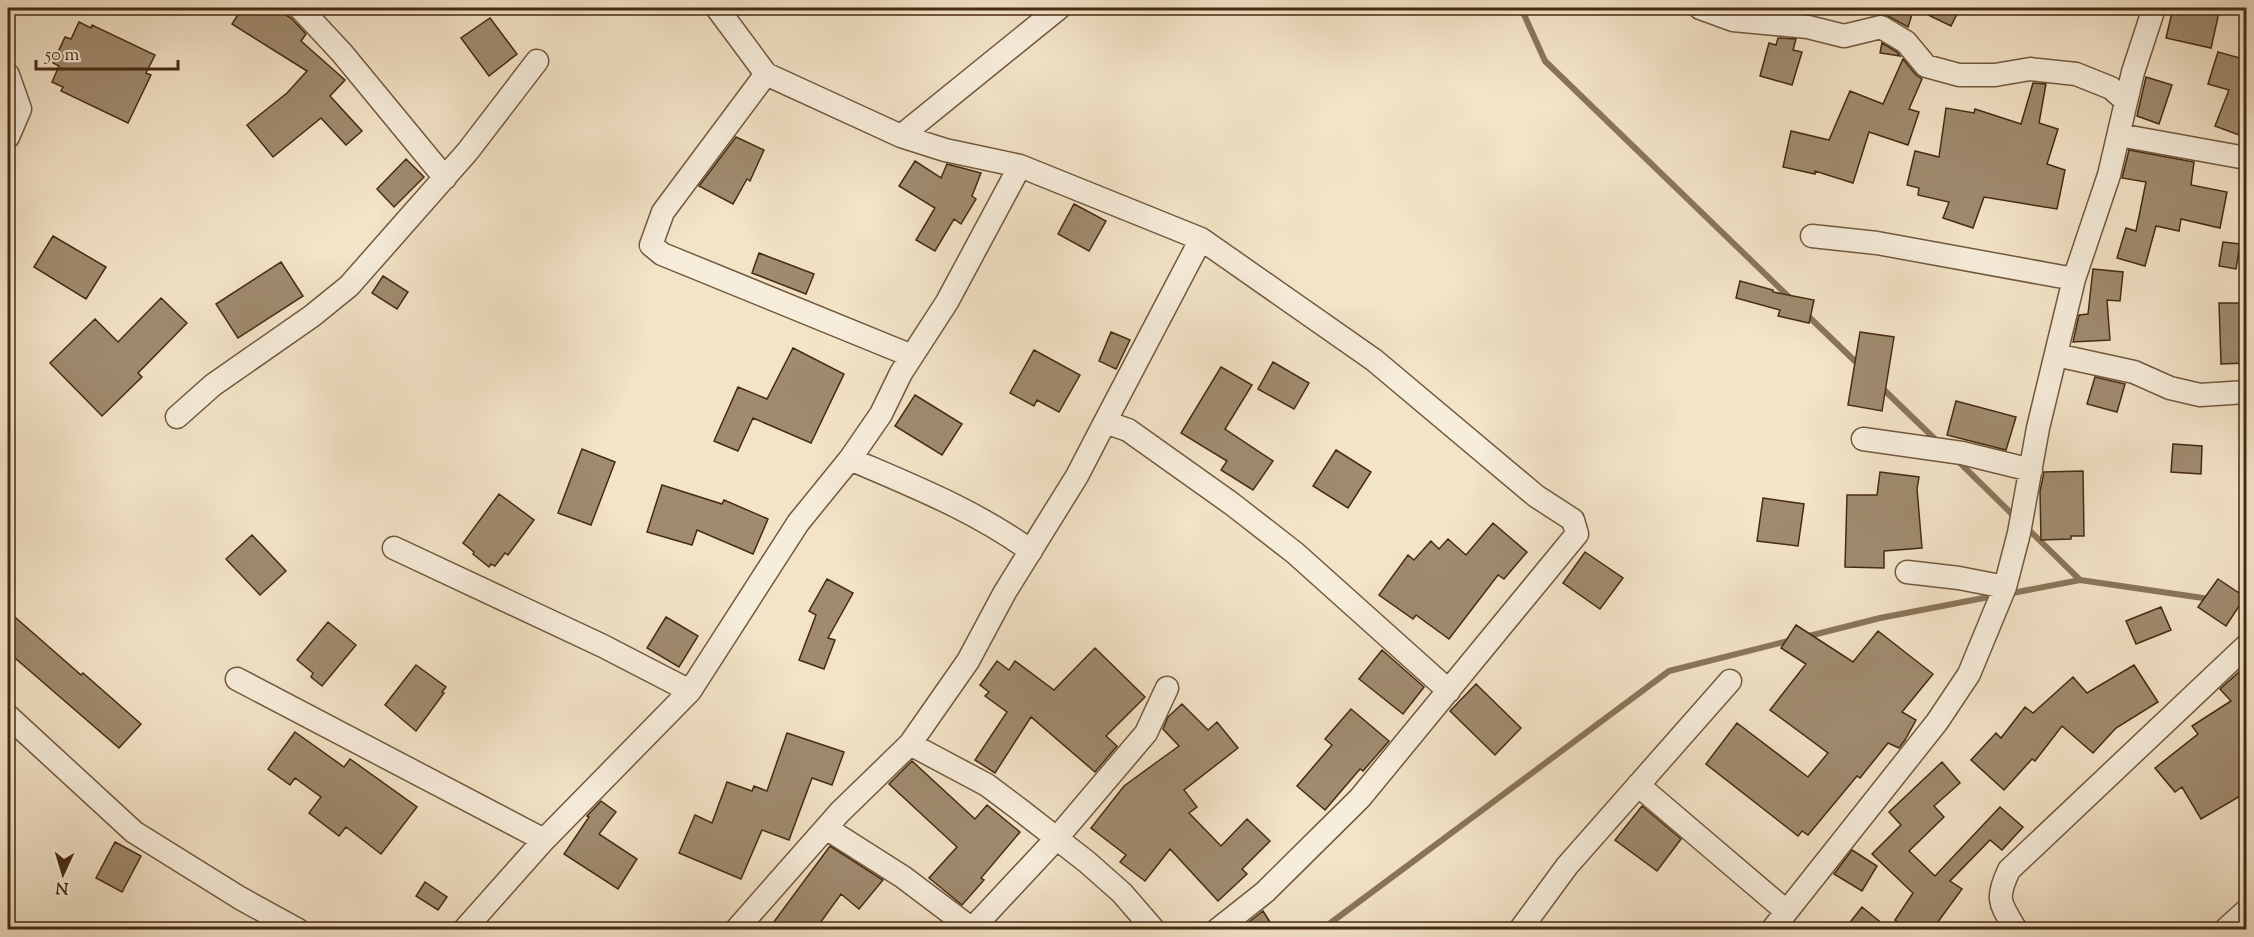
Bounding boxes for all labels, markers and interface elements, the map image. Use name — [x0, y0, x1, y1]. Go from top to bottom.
scale bar — [36, 33, 178, 71]
text: 50 m — [44, 43, 80, 69]
north arrow — [33, 844, 93, 904]
text: N — [55, 875, 69, 898]

